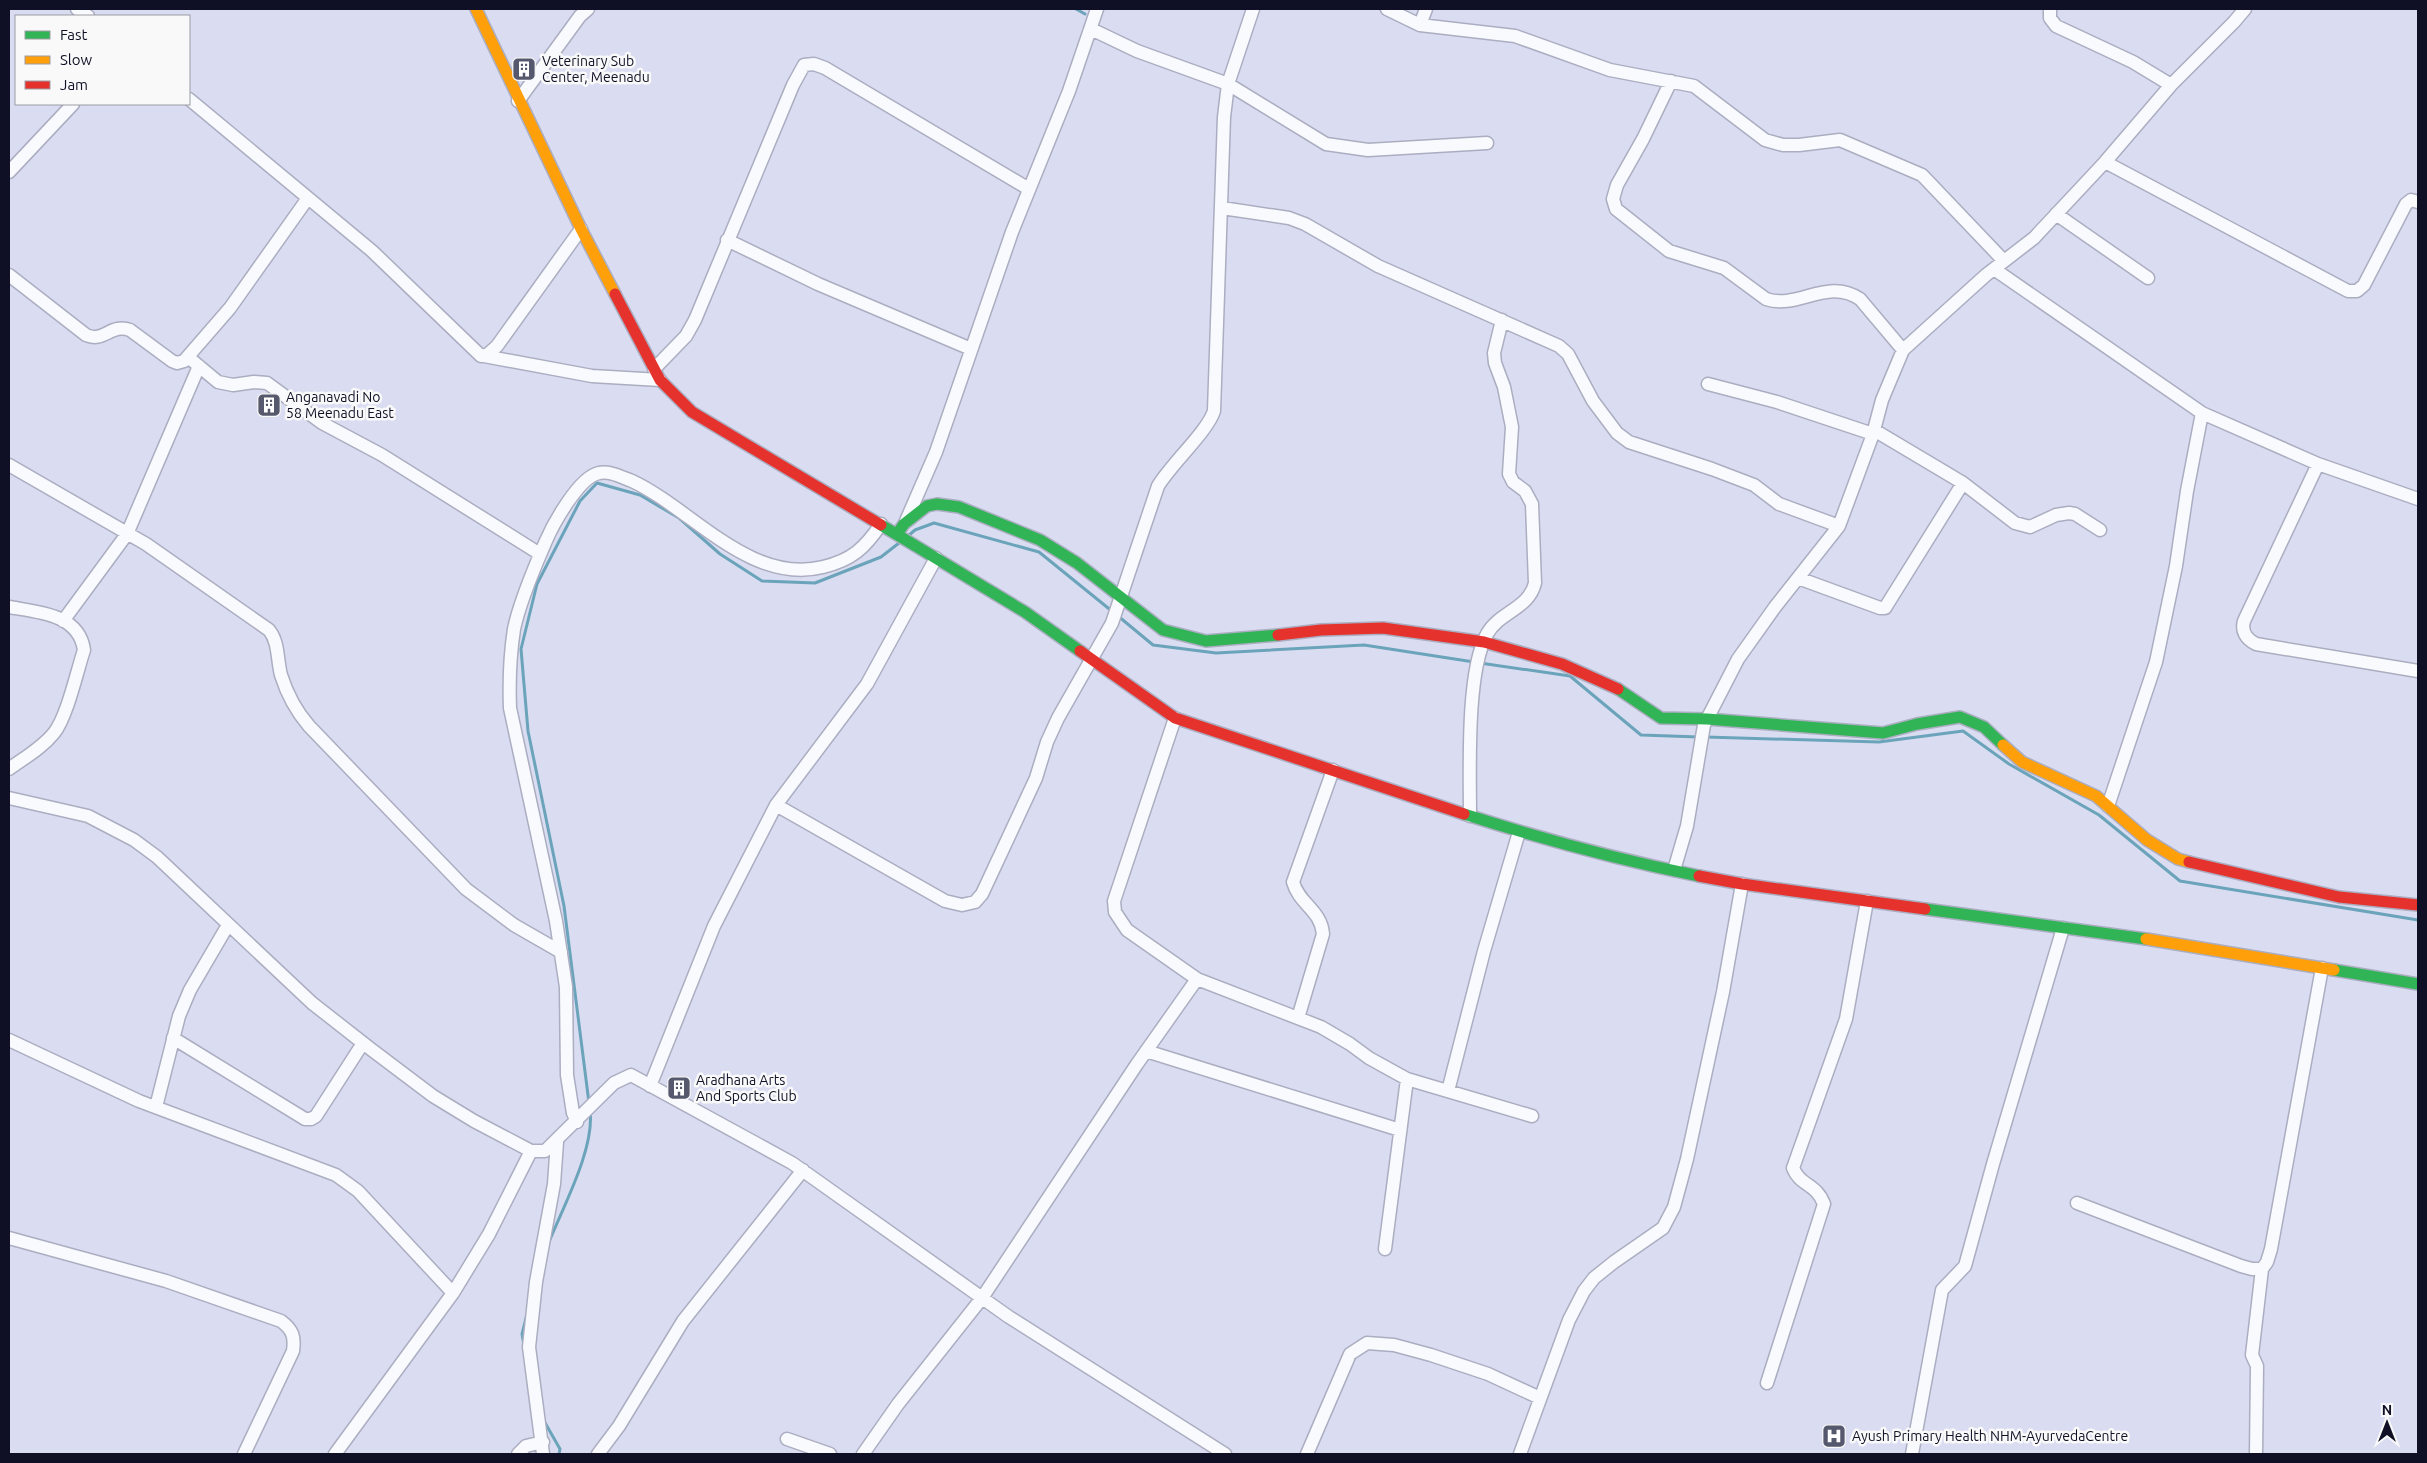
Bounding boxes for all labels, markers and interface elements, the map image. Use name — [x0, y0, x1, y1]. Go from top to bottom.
legend — [15, 15, 190, 105]
text: Fast — [60, 26, 88, 43]
text: Slow — [60, 51, 93, 68]
place label: Veterinary Sub Center, Meenadu — [542, 53, 650, 85]
building icon: Veterinary Sub Center, Meenadu — [511, 56, 537, 82]
text: Jam — [60, 76, 88, 93]
place label: Anganavadi No 58 Meenadu East — [286, 389, 394, 421]
building icon: Anganavadi No 58 Meenadu East — [256, 392, 282, 418]
place label: Aradhana Arts And Sports Club — [696, 1072, 797, 1104]
building icon: Aradhana Arts And Sports Club — [666, 1075, 692, 1101]
north arrow — [2362, 1398, 2412, 1448]
text: N — [2382, 1402, 2392, 1418]
hospital icon: Ayush Primary Health NHM-AyurvedaCentre — [1821, 1423, 1847, 1449]
place label: Ayush Primary Health NHM-AyurvedaCentre — [1852, 1428, 2128, 1444]

